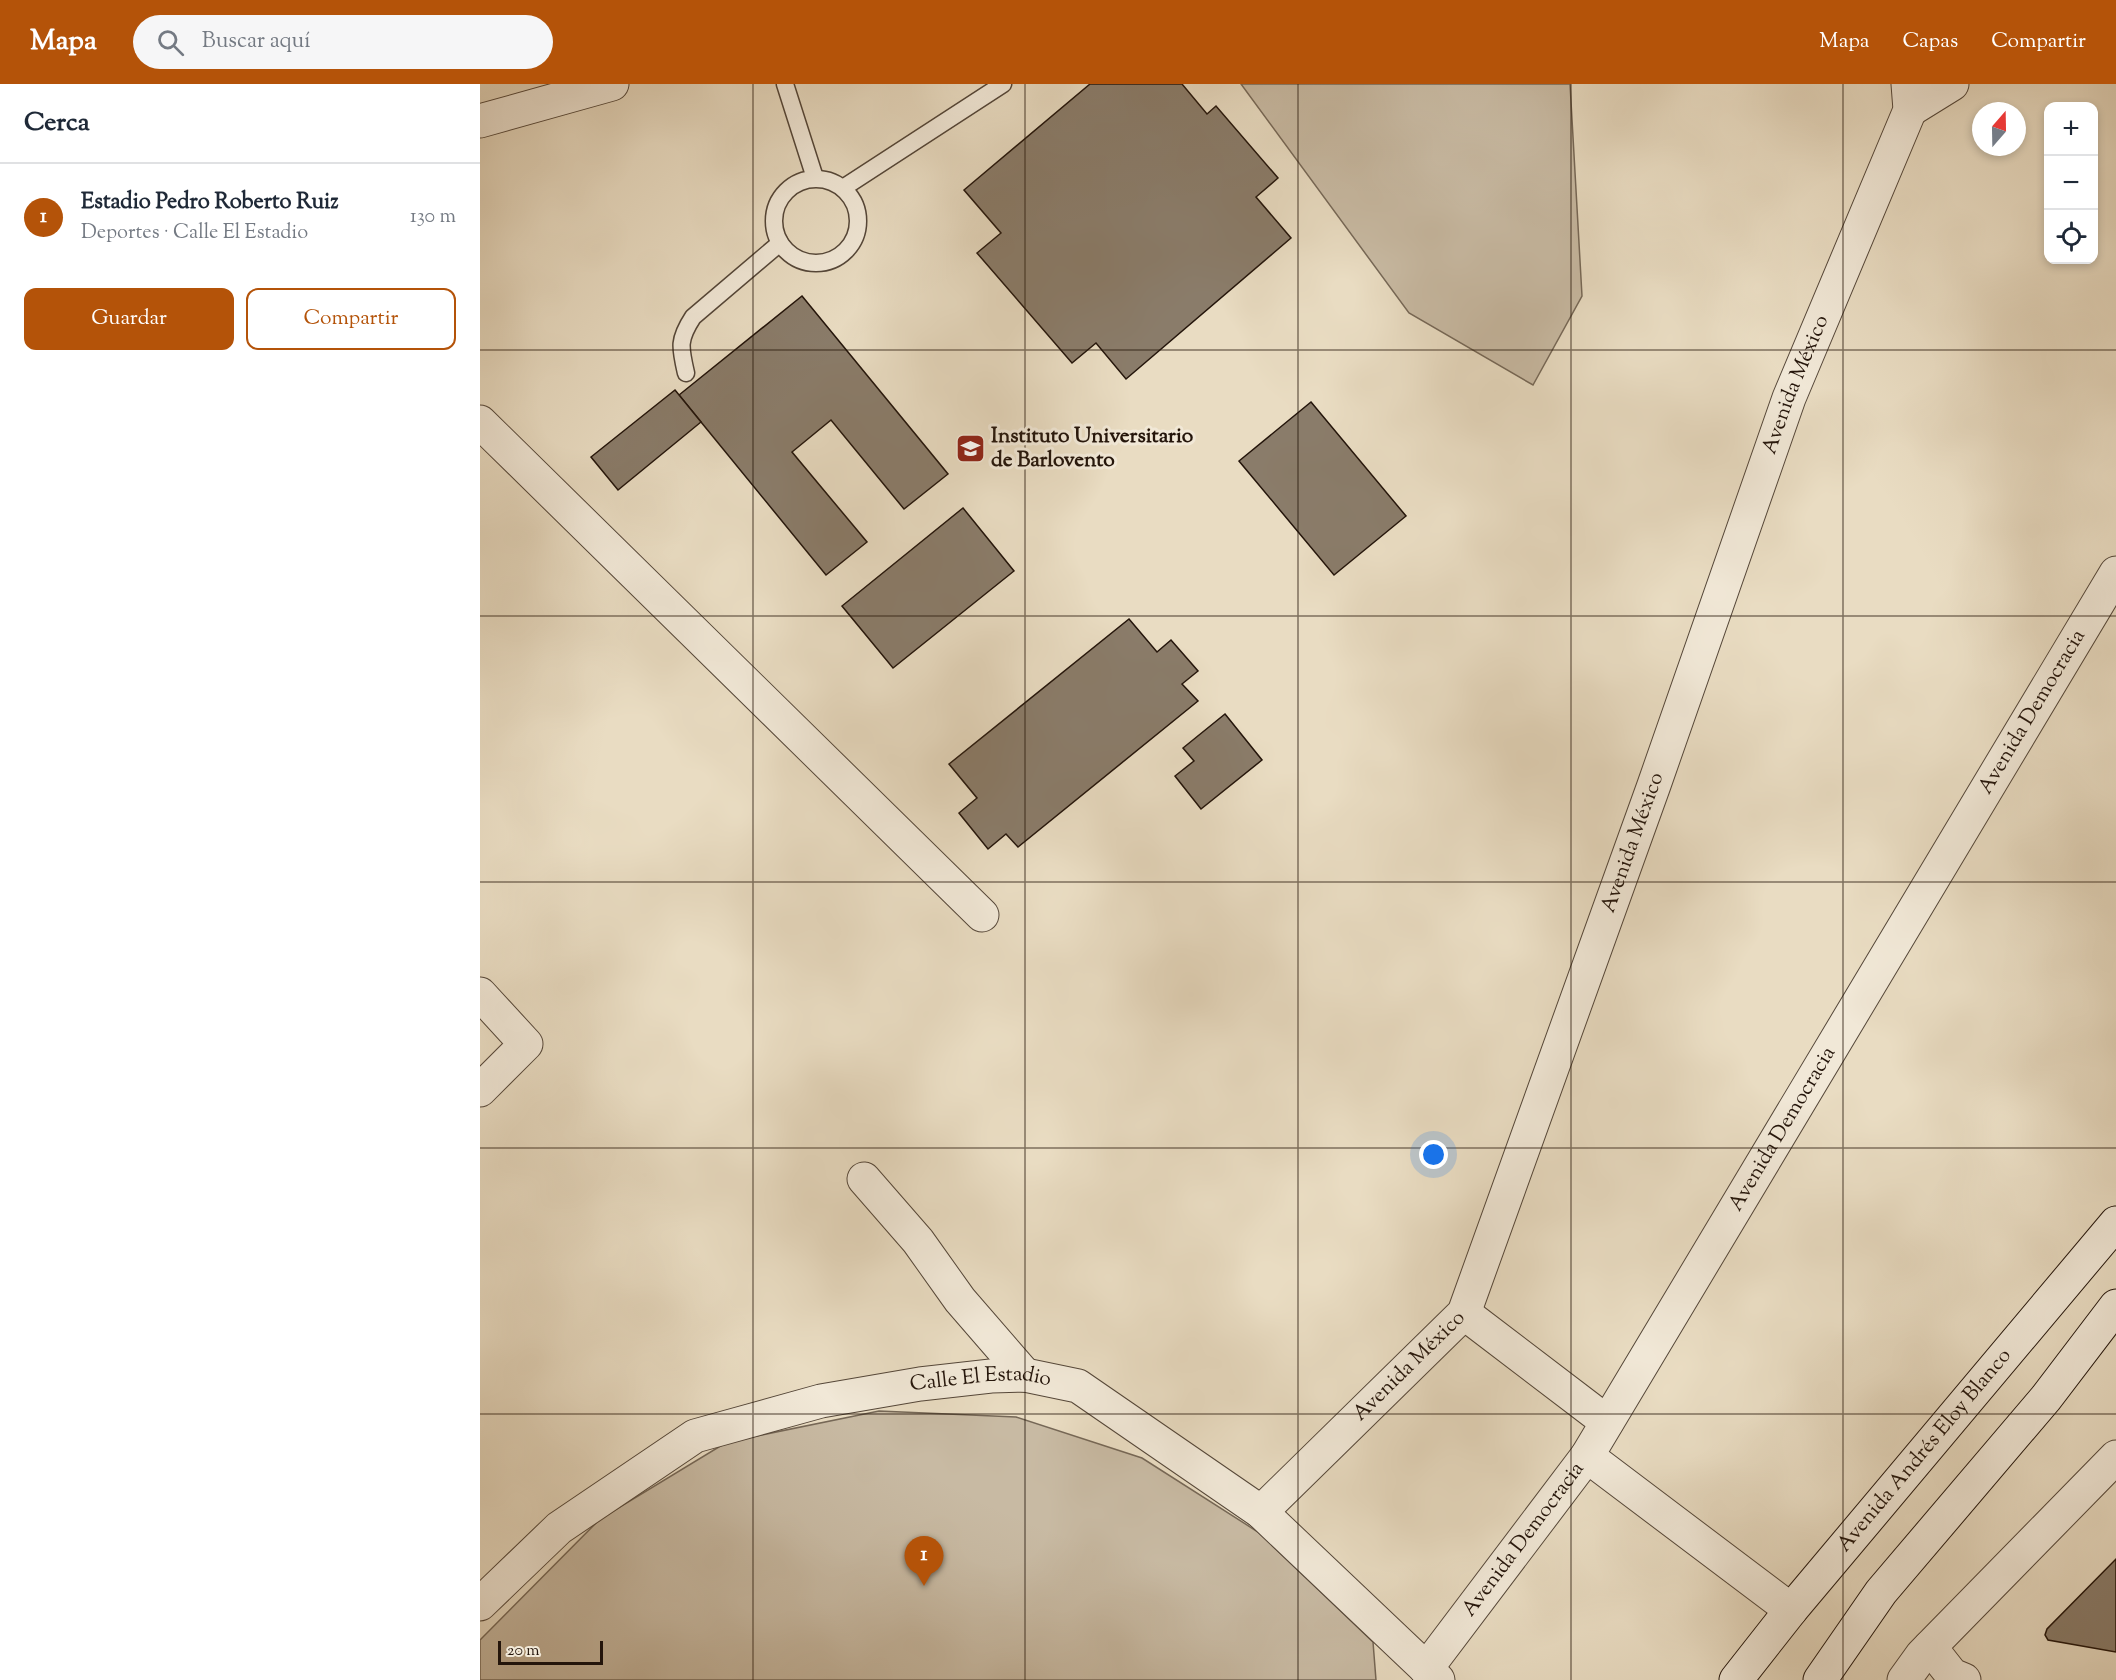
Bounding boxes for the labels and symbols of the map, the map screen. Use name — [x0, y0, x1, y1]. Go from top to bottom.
north arrow — [1972, 102, 2026, 156]
street label: Avenida México — [1755, 311, 1837, 459]
place label: Instituto Universitario de Barlovento — [991, 422, 1194, 476]
school or university icon: Instituto Universitario de Barlovento — [954, 433, 986, 465]
street label: Avenida Democracia — [1972, 624, 2094, 800]
street label: Avenida México — [1594, 768, 1672, 917]
street label: Avenida Democracia — [1722, 1041, 1844, 1217]
your location — [1419, 1140, 1448, 1169]
street label: Avenida México — [1346, 1304, 1473, 1429]
street label: Avenida Andrés Eloy Blanco — [1830, 1342, 2019, 1559]
street label: Calle El Estadio — [908, 1360, 1054, 1400]
street label: Avenida Democracia — [1455, 1456, 1592, 1624]
pin: 1 — [904, 1536, 944, 1586]
scale bar — [498, 1638, 603, 1666]

